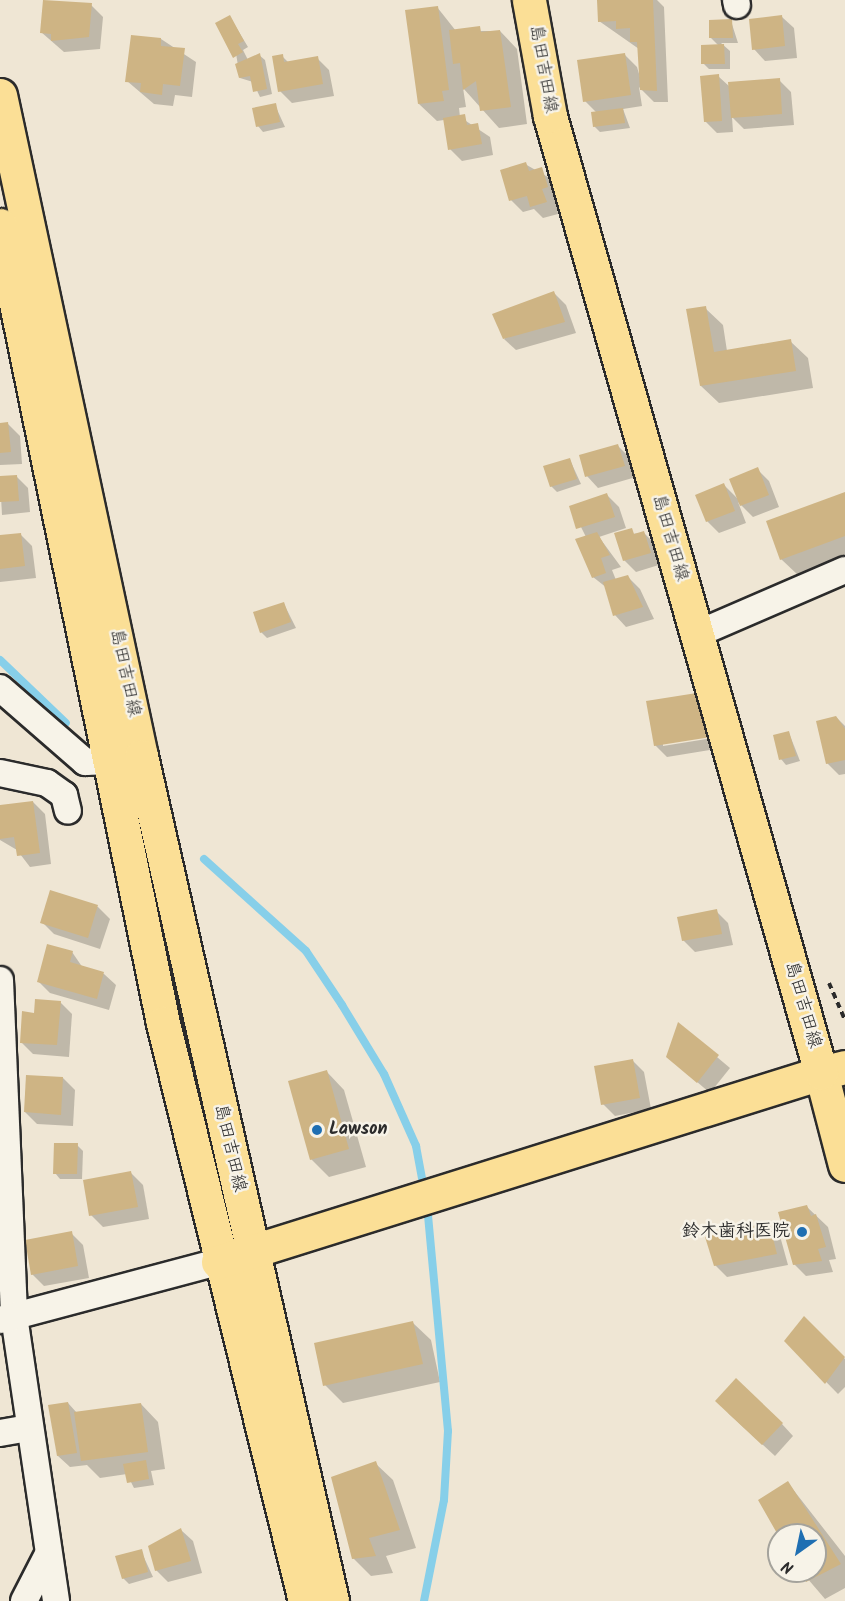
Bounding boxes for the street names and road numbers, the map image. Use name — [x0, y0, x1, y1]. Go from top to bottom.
street label: 島田吉田線 — [524, 23, 560, 115]
street label: 島田吉田線 — [646, 492, 692, 584]
street label: 島田吉田線 — [104, 627, 144, 719]
street label: 島田吉田線 — [779, 959, 825, 1051]
street label: 島田吉田線 — [208, 1102, 250, 1194]

